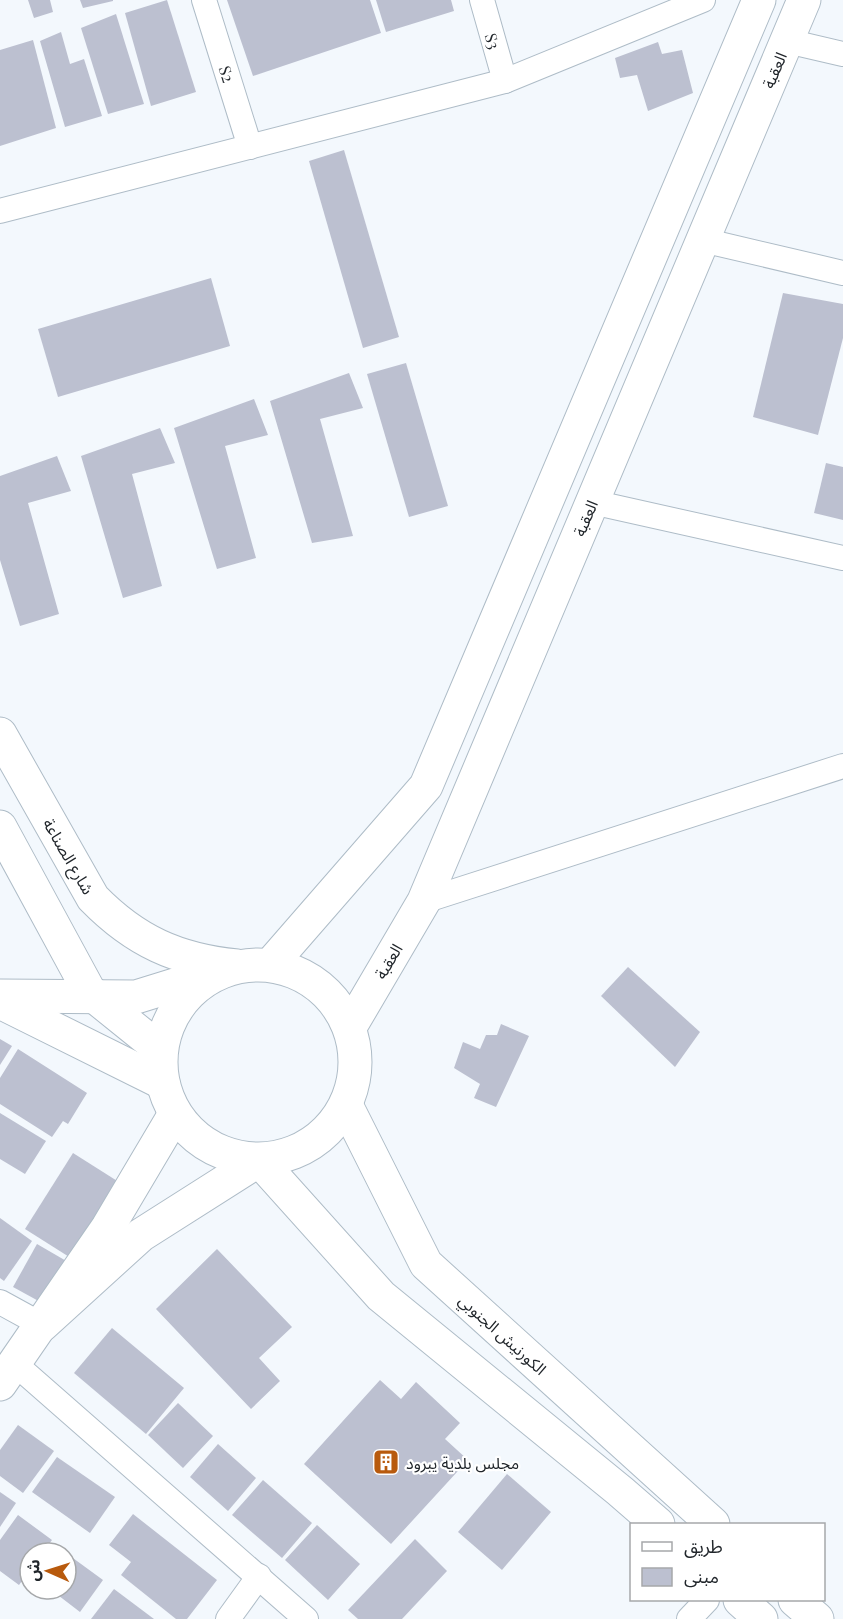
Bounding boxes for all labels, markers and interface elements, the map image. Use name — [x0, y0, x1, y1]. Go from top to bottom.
street label: S3 — [481, 30, 505, 52]
street label: العقبة — [757, 49, 791, 91]
street label: S2 — [215, 63, 239, 85]
street label: العقبة — [568, 497, 602, 539]
street label: شارع الصناعة — [36, 814, 99, 899]
street label: العقبة — [369, 940, 407, 982]
street label: الكورنيش الجنوبي — [453, 1289, 551, 1381]
building icon: مجلس بلدية يبرود — [371, 1447, 401, 1477]
place label: مجلس بلدية يبرود — [406, 1452, 519, 1473]
legend — [630, 1523, 825, 1601]
text: طريق — [684, 1534, 723, 1558]
north arrow — [18, 1541, 78, 1601]
text: ش — [21, 1559, 44, 1582]
text: مبنى — [684, 1564, 719, 1588]

